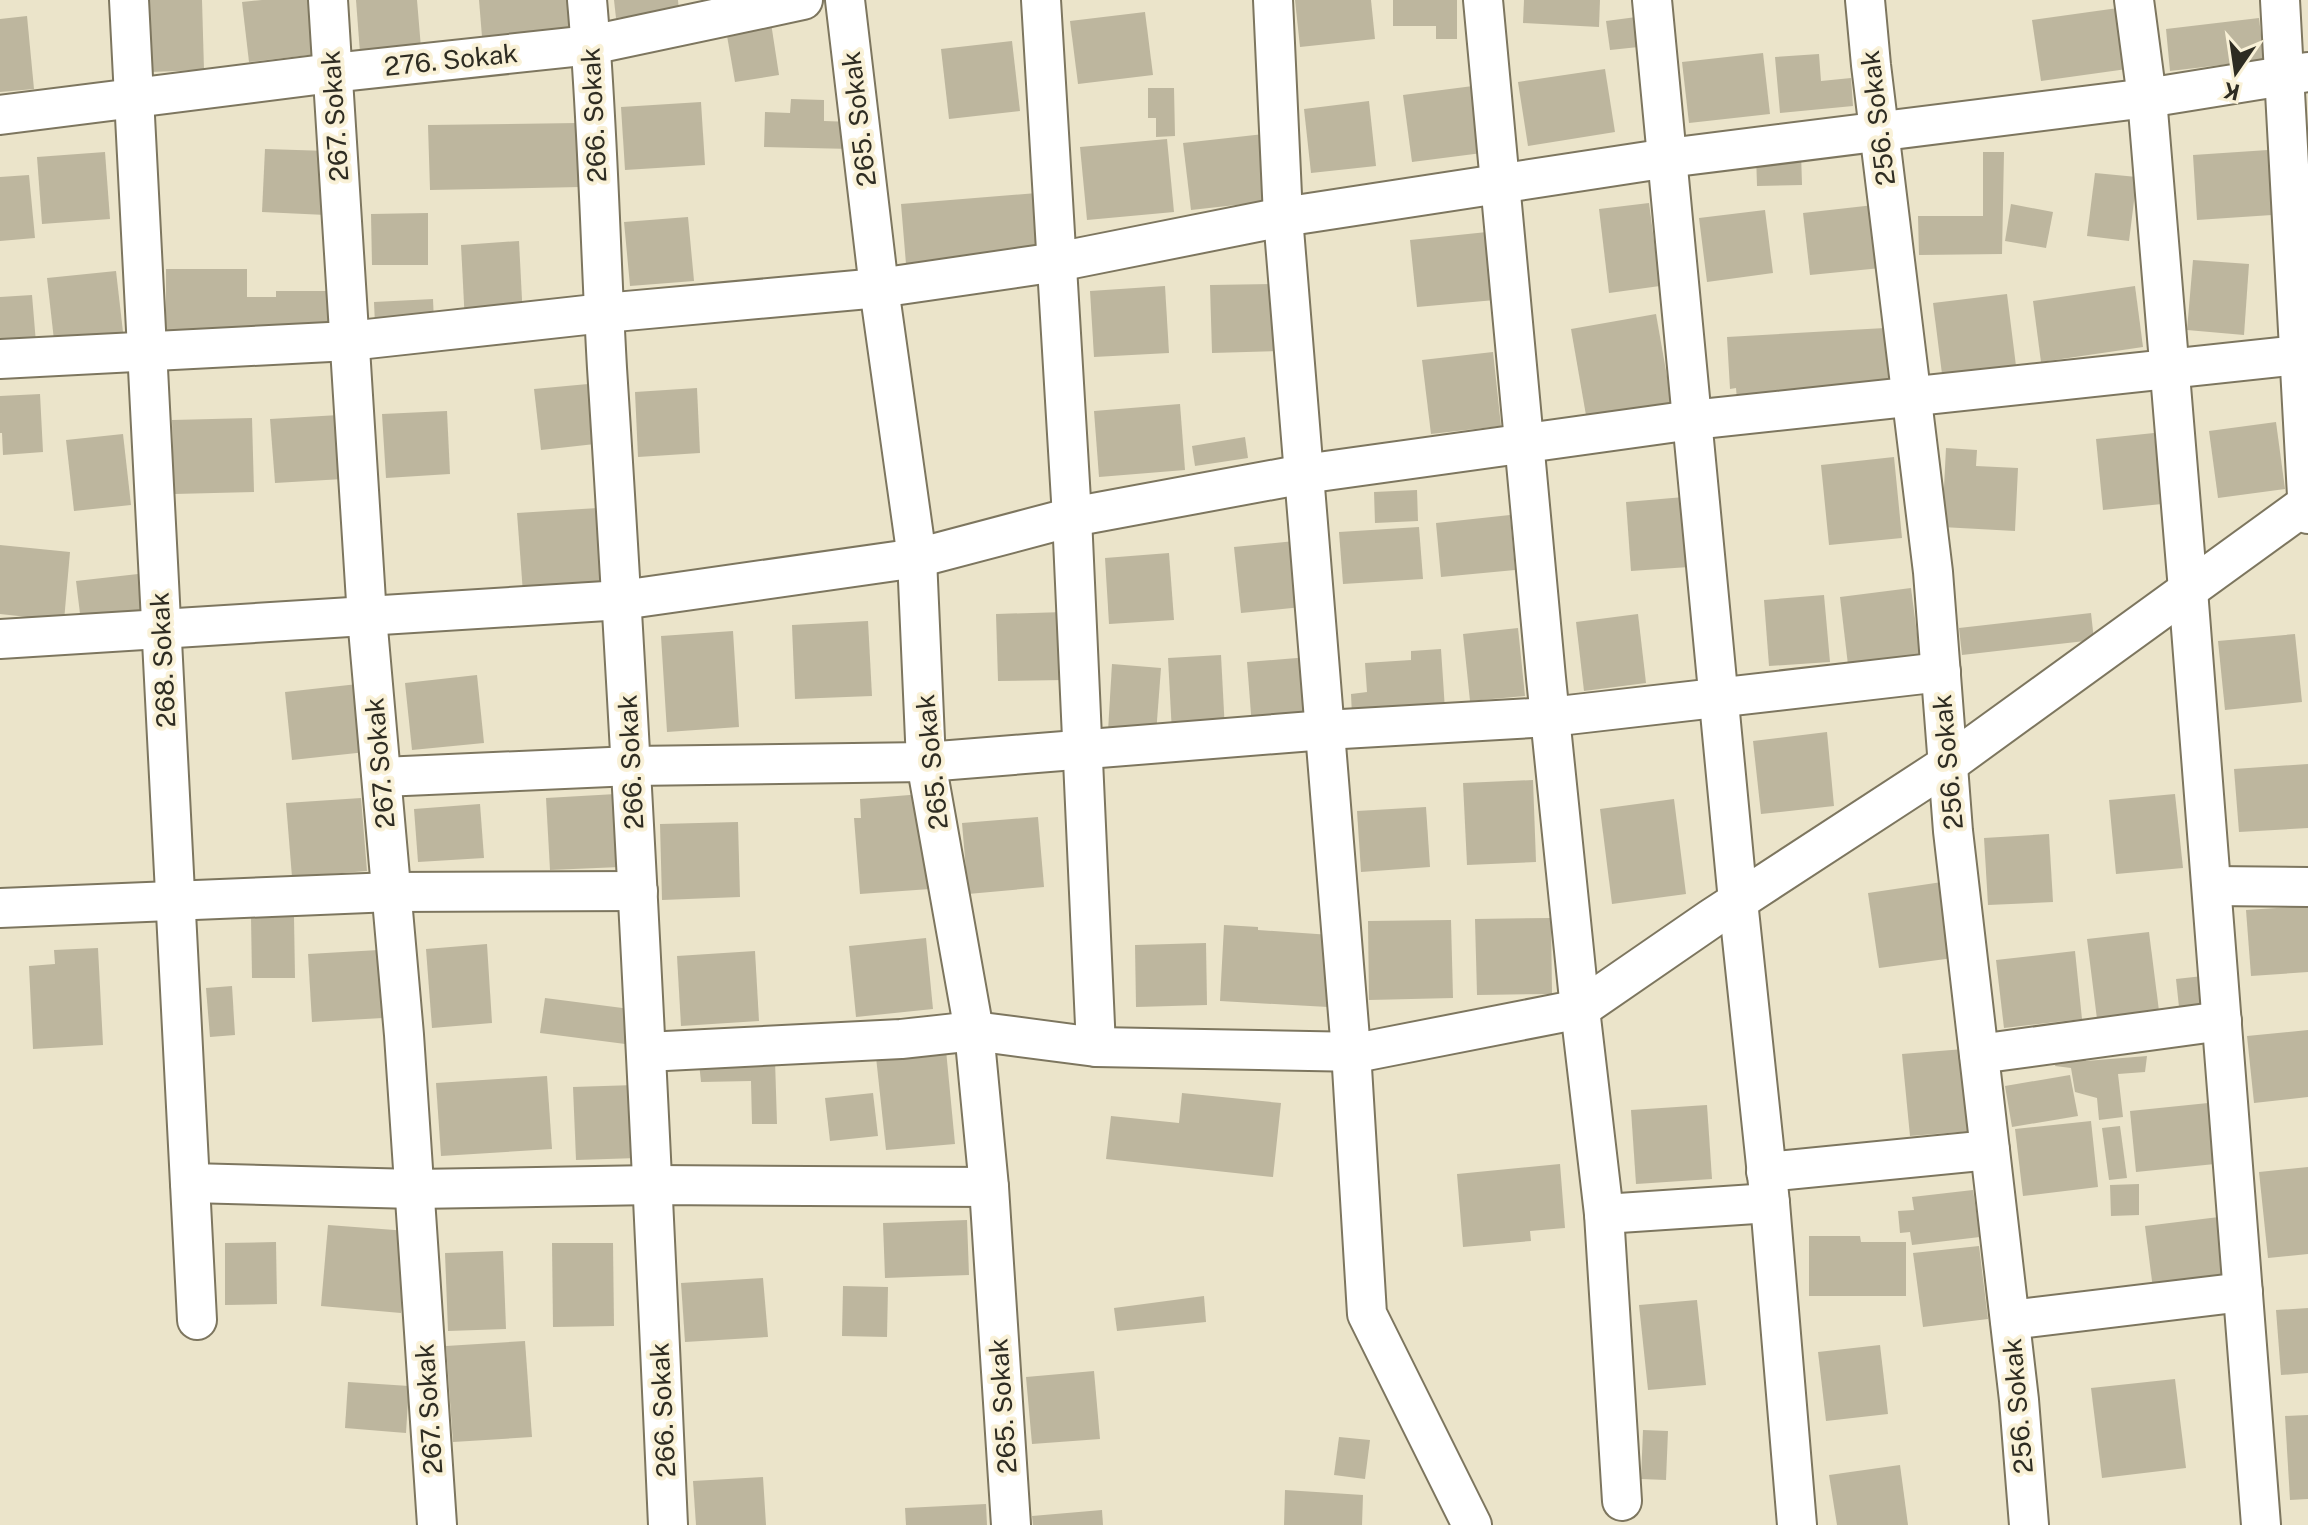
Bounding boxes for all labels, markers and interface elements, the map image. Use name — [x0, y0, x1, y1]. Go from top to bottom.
north arrow — [2196, 32, 2276, 112]
street label: 276. Sokak — [383, 37, 519, 82]
street label: 266. Sokak — [574, 47, 613, 183]
street label: 256. Sokak — [1854, 49, 1901, 187]
street label: 267. Sokak — [314, 50, 355, 182]
street label: 265. Sokak — [835, 50, 882, 188]
text: K — [2221, 77, 2242, 106]
street label: 268. Sokak — [143, 591, 182, 729]
street label: 265. Sokak — [909, 693, 954, 831]
street label: 256. Sokak — [1926, 693, 1969, 831]
street label: 266. Sokak — [611, 694, 650, 830]
street label: 267. Sokak — [358, 696, 401, 830]
street label: 265. Sokak — [982, 1337, 1023, 1475]
street label: 256. Sokak — [1996, 1337, 2039, 1475]
street label: 266. Sokak — [643, 1342, 682, 1478]
street label: 267. Sokak — [408, 1343, 449, 1475]

